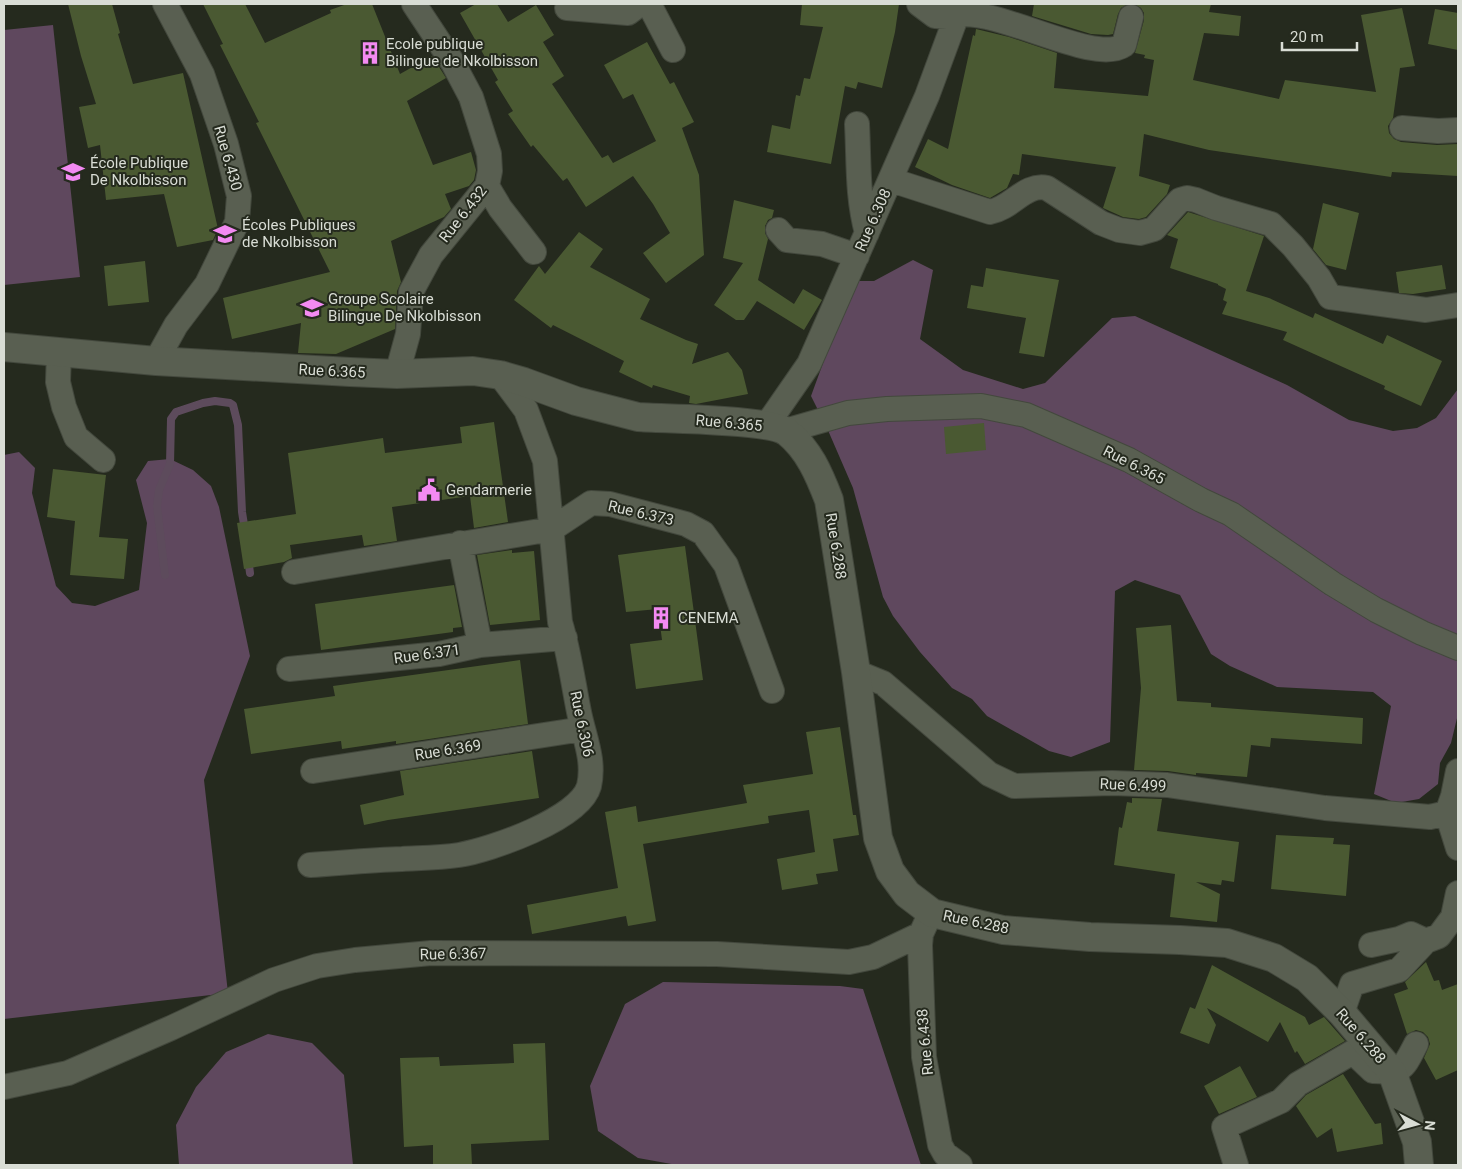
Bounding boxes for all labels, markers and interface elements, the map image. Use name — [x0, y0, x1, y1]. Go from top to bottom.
scale bar — [1282, 20, 1357, 52]
text: 20 m — [1290, 28, 1324, 46]
place label: Ecole publique Bilingue de Nkolbisson — [386, 35, 538, 70]
building icon: Ecole publique Bilingue de Nkolbisson — [357, 40, 383, 66]
street label: Rue 6.430 — [210, 123, 246, 193]
place label: École Publique De Nkolbisson — [90, 154, 188, 189]
school or university icon: École Publique De Nkolbisson — [60, 159, 86, 185]
street label: Rue 6.432 — [435, 182, 491, 246]
street label: Rue 6.308 — [851, 186, 895, 254]
place label: Écoles Publiques de Nkolbisson — [242, 216, 356, 251]
school or university icon: Écoles Publiques de Nkolbisson — [212, 221, 238, 247]
place label: Groupe Scolaire Bilingue De Nkolbisson — [328, 290, 481, 325]
school or university icon: Groupe Scolaire Bilingue De Nkolbisson — [299, 295, 325, 321]
street label: Rue 6.365 — [298, 360, 366, 382]
street label: Rue 6.365 — [695, 411, 763, 435]
street label: Rue 6.365 — [1100, 442, 1168, 488]
public building icon: Gendarmerie — [416, 477, 442, 503]
place label: Gendarmerie — [446, 481, 532, 499]
street label: Rue 6.373 — [606, 497, 676, 529]
street label: Rue 6.288 — [822, 512, 850, 580]
building icon: CENEMA — [648, 605, 674, 631]
place label: CENEMA — [678, 609, 739, 627]
street label: Rue 6.371 — [393, 640, 461, 668]
street label: Rue 6.306 — [566, 689, 598, 759]
street label: Rue 6.369 — [414, 736, 482, 764]
street label: Rue 6.499 — [1099, 775, 1167, 795]
street label: Rue 6.288 — [941, 906, 1011, 938]
street label: Rue 6.367 — [419, 944, 487, 964]
street label: Rue 6.288 — [1332, 1005, 1390, 1067]
street label: Rue 6.438 — [913, 1008, 937, 1076]
north arrow — [1392, 1099, 1442, 1149]
text: N — [1421, 1120, 1438, 1131]

